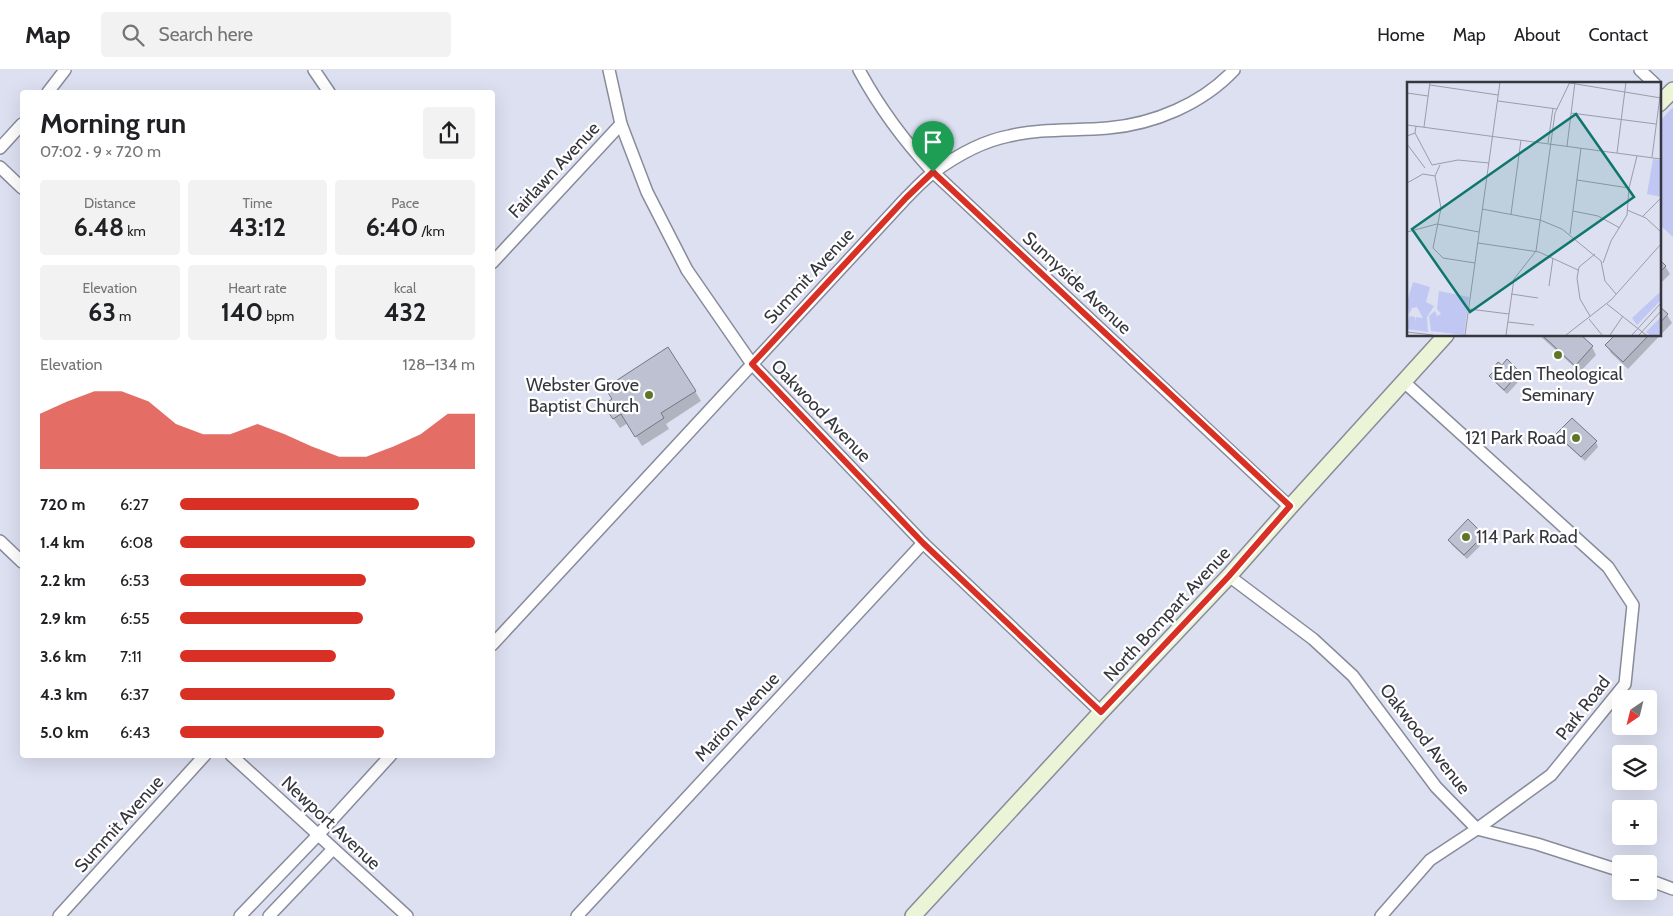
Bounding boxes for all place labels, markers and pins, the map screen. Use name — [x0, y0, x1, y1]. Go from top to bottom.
pin — [912, 121, 954, 172]
marker: Eden Theological Seminary — [1552, 349, 1564, 361]
place label: Eden Theological Seminary — [1493, 363, 1624, 406]
place label: Webster Grove Baptist Church — [526, 374, 639, 417]
marker: Webster Grove Baptist Church — [643, 389, 655, 401]
place label: 121 Park Road — [1465, 427, 1566, 449]
marker: 121 Park Road — [1570, 432, 1582, 444]
place label: 114 Park Road — [1476, 526, 1578, 548]
marker: 114 Park Road — [1460, 531, 1472, 543]

